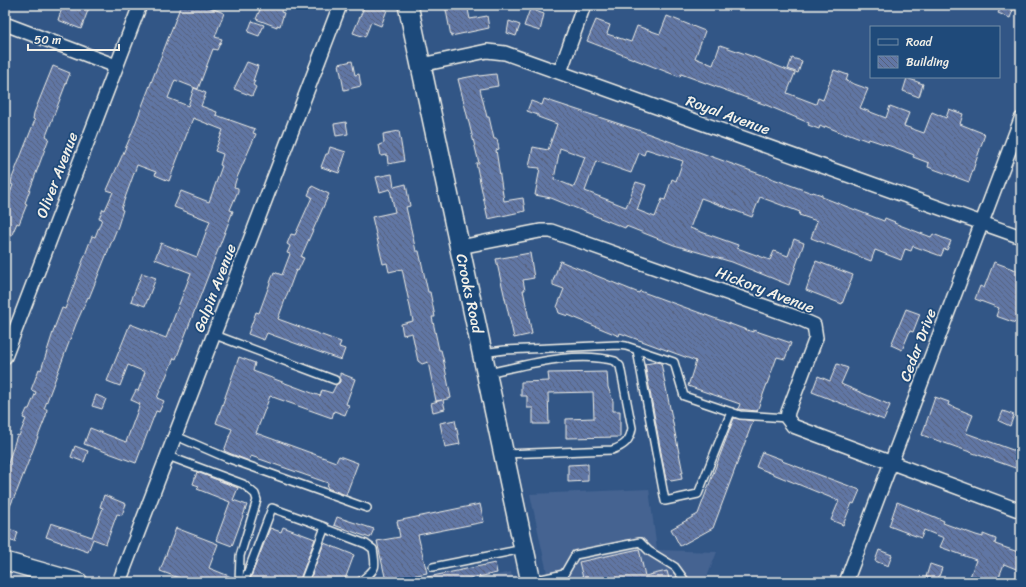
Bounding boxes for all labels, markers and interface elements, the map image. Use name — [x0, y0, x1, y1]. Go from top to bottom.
scale bar — [28, 26, 119, 52]
legend — [870, 26, 1000, 78]
text: 50 m — [34, 29, 61, 51]
text: Road — [906, 31, 933, 53]
text: Building — [906, 51, 949, 73]
street label: Royal Avenue — [682, 88, 774, 142]
street label: Oliver Avenue — [29, 128, 85, 222]
street label: Galpin Avenue — [186, 240, 244, 336]
street label: Crooks Road — [448, 251, 491, 337]
street label: Hickory Avenue — [712, 259, 818, 321]
street label: Cedar Drive — [892, 304, 944, 385]

